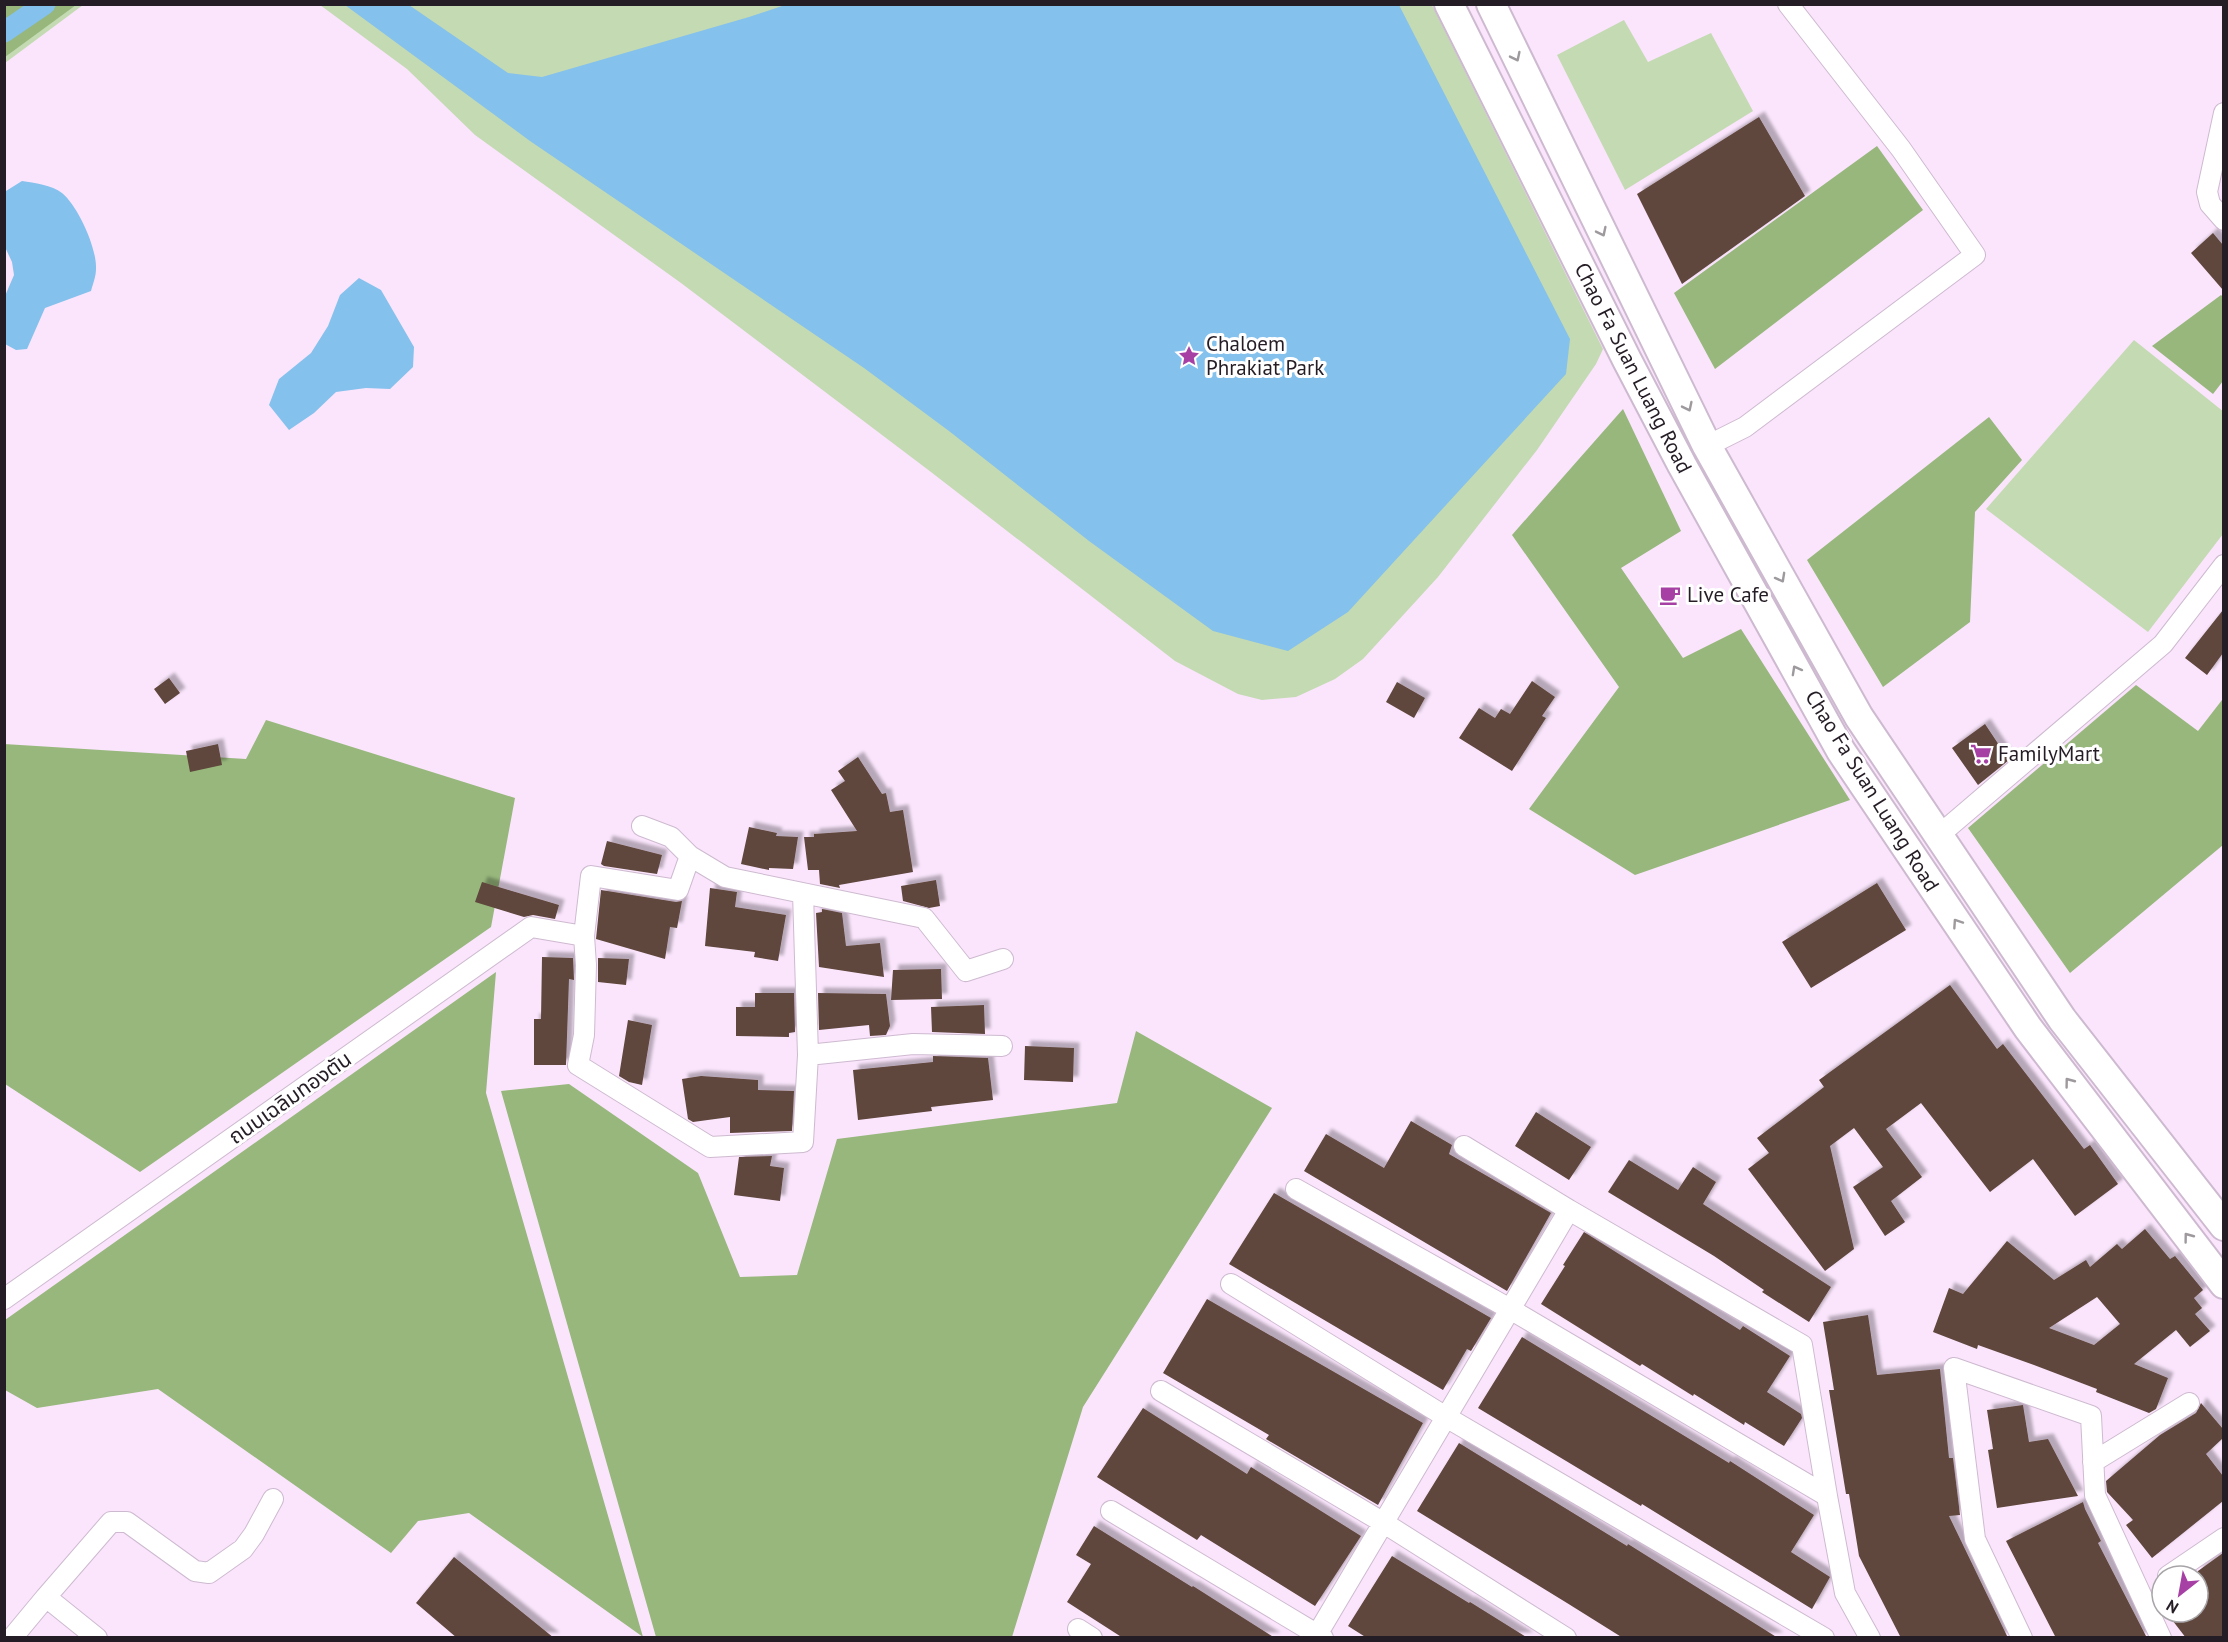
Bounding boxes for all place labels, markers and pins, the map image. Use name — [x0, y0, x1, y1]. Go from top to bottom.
place label: Chaloem Phrakiat Park — [1206, 330, 1324, 381]
place icon: Chaloem Phrakiat Park — [1177, 344, 1201, 368]
place label: Live Cafe — [1687, 581, 1769, 608]
cafe icon: Live Cafe — [1658, 583, 1682, 607]
place label: FamilyMart — [1998, 740, 2100, 767]
supermarket icon: FamilyMart — [1969, 742, 1993, 766]

